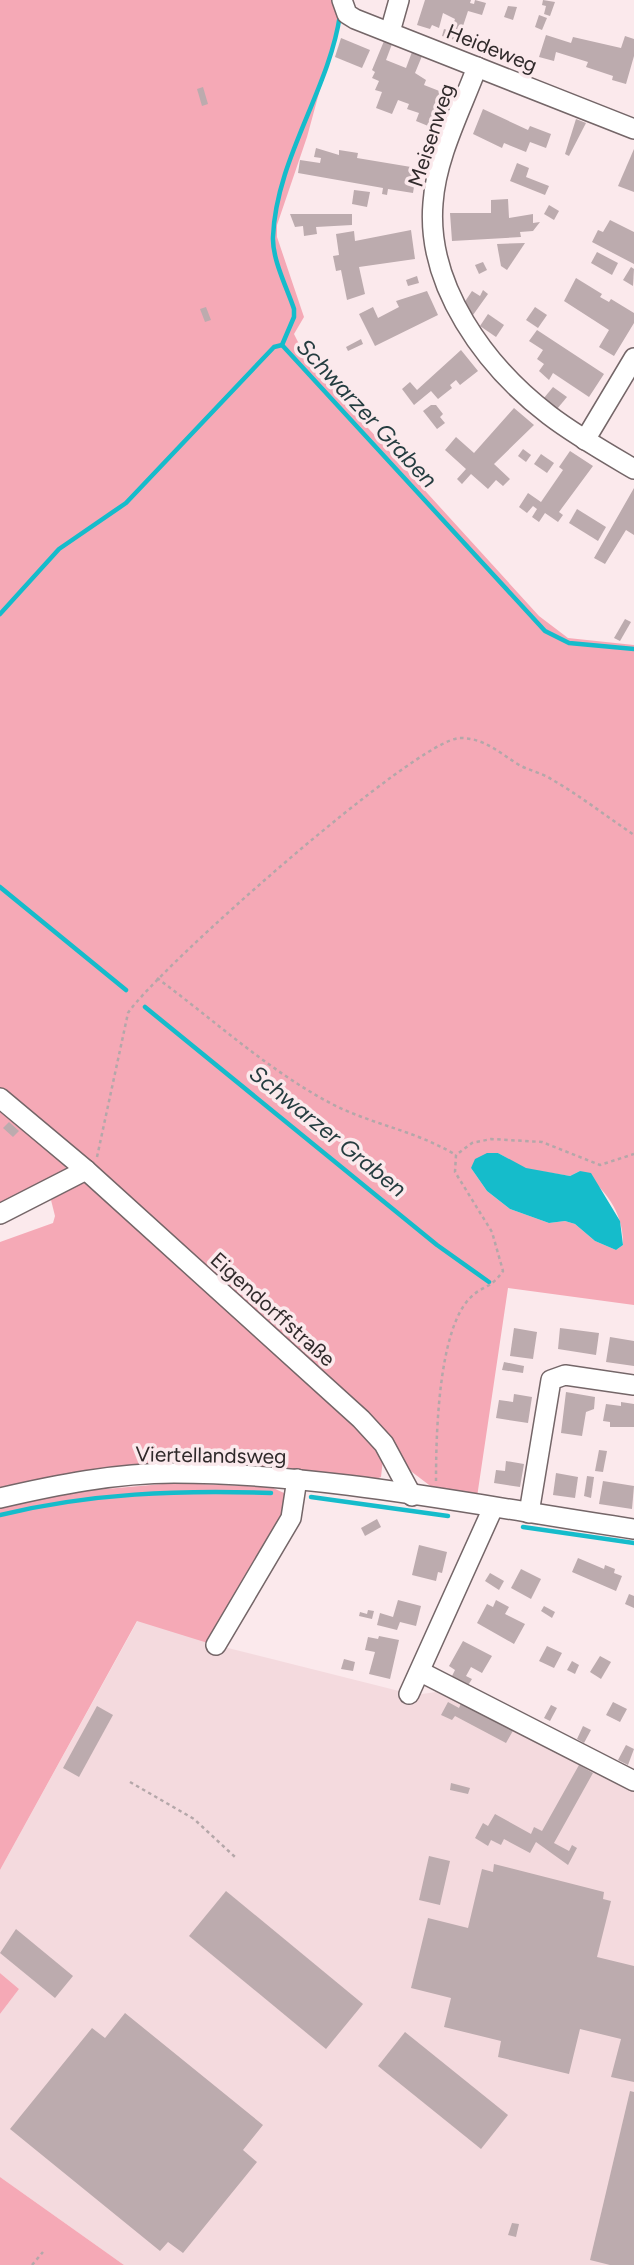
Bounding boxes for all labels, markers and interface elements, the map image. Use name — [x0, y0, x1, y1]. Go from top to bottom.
street label: Heideweg — [443, 18, 541, 78]
street label: Meisenweg — [403, 80, 459, 190]
water label: Schwarzer Graben — [291, 333, 443, 493]
water label: Schwarzer Graben — [244, 1059, 412, 1203]
street label: Eigendorffstraße — [206, 1247, 340, 1371]
street label: Viertellandsweg — [135, 1441, 287, 1469]

